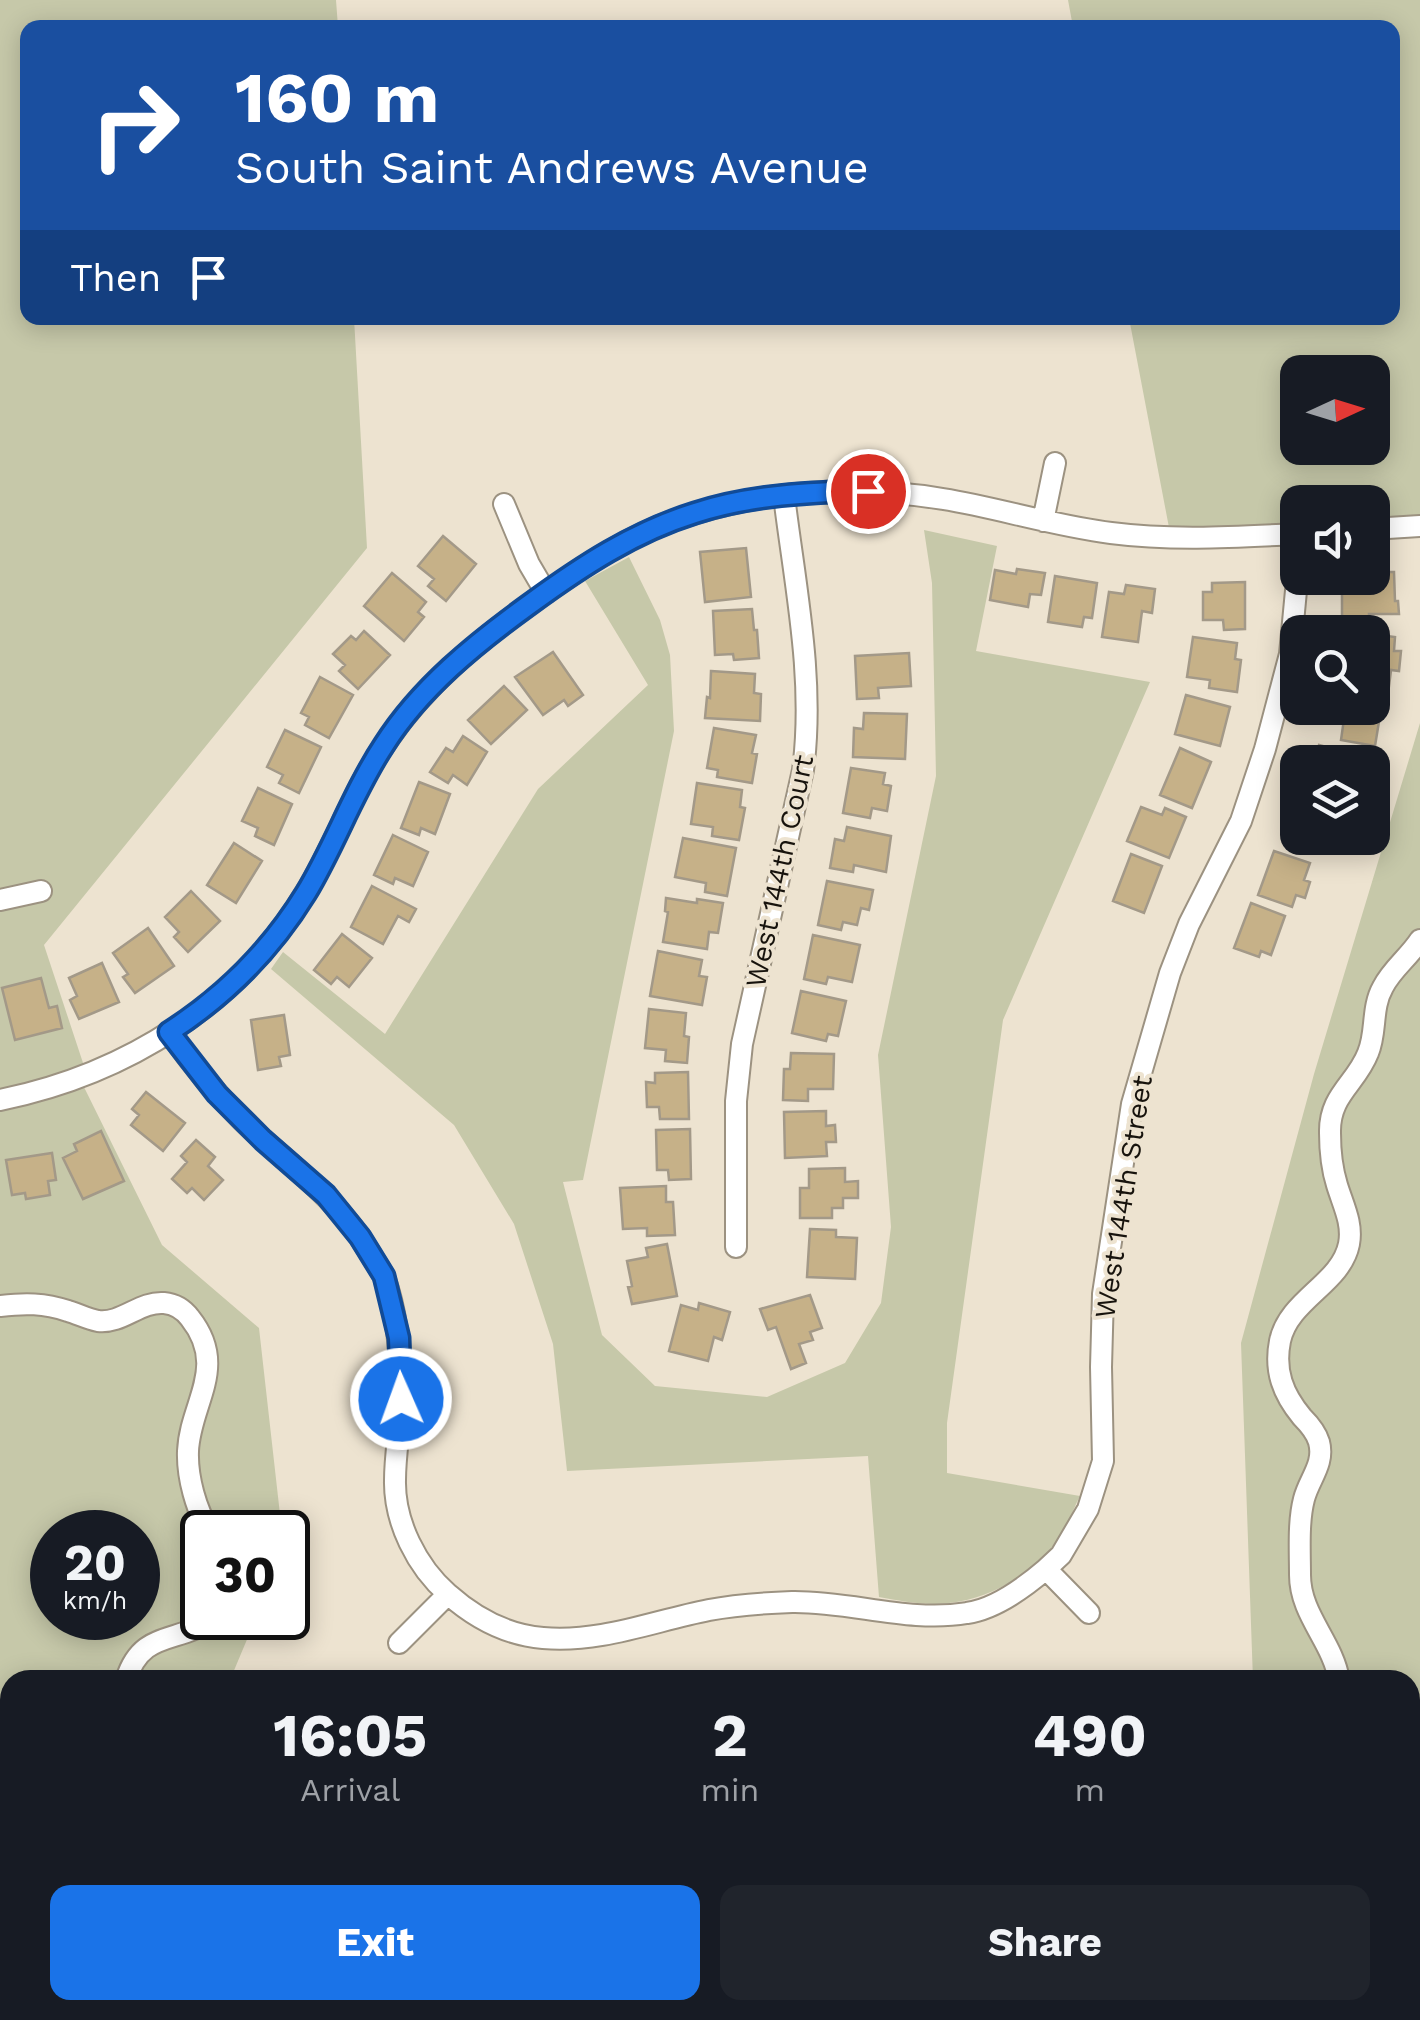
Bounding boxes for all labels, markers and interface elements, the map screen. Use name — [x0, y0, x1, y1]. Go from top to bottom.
text: 160 m — [235, 57, 439, 139]
icon: right — [70, 60, 200, 190]
text: South Saint Andrews Avenue — [235, 141, 869, 194]
icon: arrive — [181, 250, 236, 305]
text: Then — [70, 256, 161, 300]
north arrow — [1280, 355, 1390, 465]
map controls — [1280, 355, 1390, 855]
pin — [826, 449, 911, 534]
icon: arrive — [841, 464, 896, 519]
button: sound — [1280, 485, 1390, 595]
button: search — [1280, 615, 1390, 725]
button: layers — [1280, 745, 1390, 855]
street label: West 144th Court — [739, 752, 820, 990]
street label: West 144th Street — [1088, 1073, 1159, 1321]
position arrow — [349, 1347, 453, 1451]
speed limit sign: 30 — [180, 1510, 310, 1640]
text: 20 — [64, 1533, 126, 1592]
text: km/h — [63, 1586, 127, 1615]
text: 16:05 — [273, 1700, 427, 1771]
text: 2 — [712, 1700, 748, 1771]
text: 490 — [1032, 1700, 1147, 1771]
text: Arrival — [300, 1771, 400, 1809]
text: min — [700, 1771, 759, 1809]
text: m — [1074, 1771, 1105, 1809]
button: Exit — [50, 1885, 700, 2000]
button: Share — [720, 1885, 1370, 2000]

